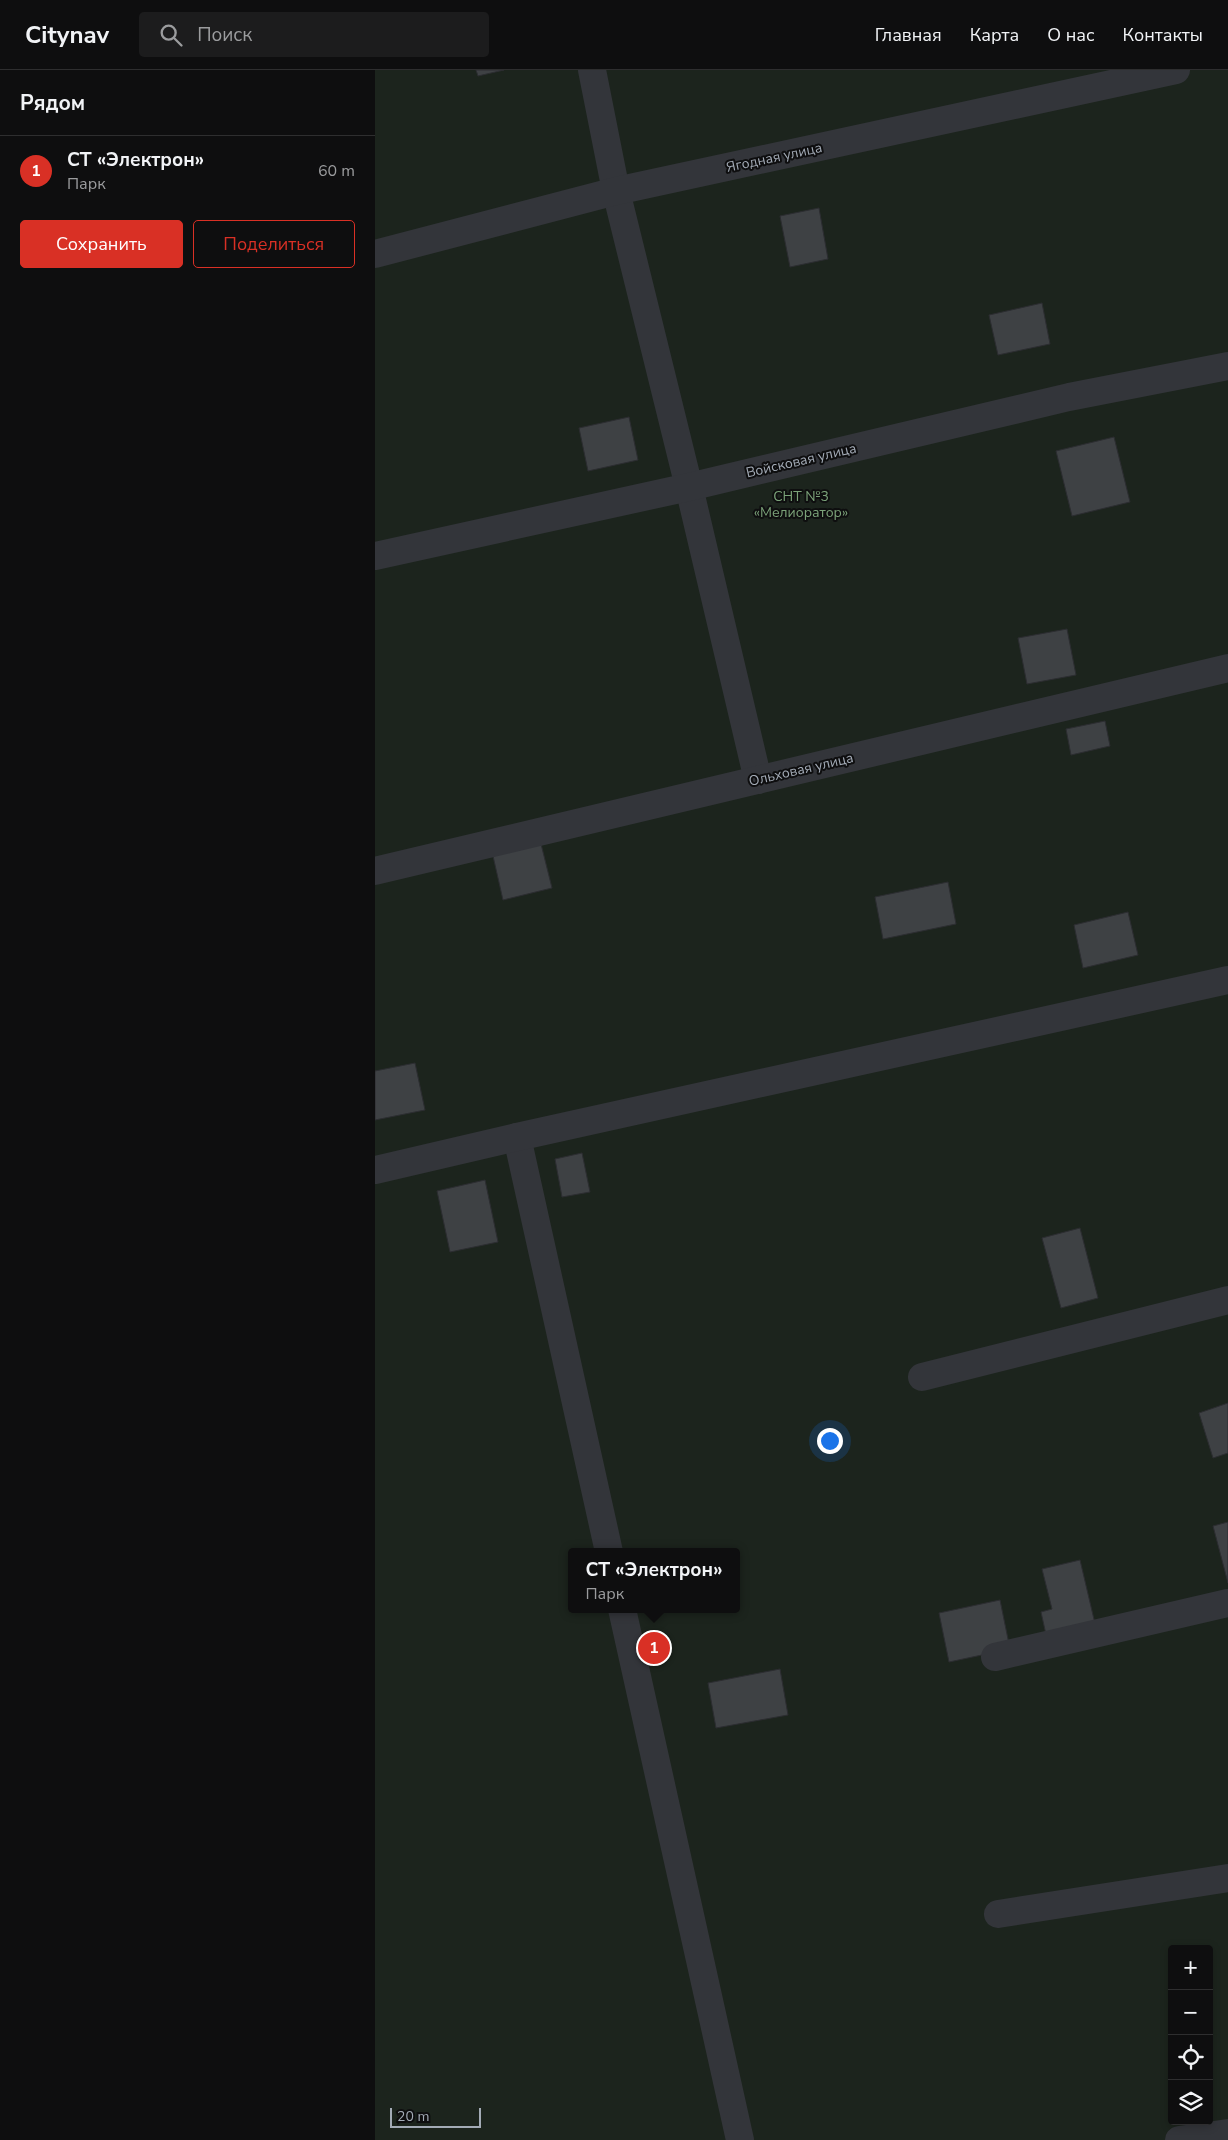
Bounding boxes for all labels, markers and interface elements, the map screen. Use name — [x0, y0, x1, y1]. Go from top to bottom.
search box — [139, 12, 489, 57]
text: Citynav — [25, 19, 109, 51]
icon: search — [157, 21, 185, 49]
text: Поиск — [197, 22, 252, 48]
text: Главная — [875, 23, 942, 47]
text: Карта — [970, 23, 1019, 47]
text: О нас — [1047, 23, 1095, 47]
text: Контакты — [1123, 23, 1203, 47]
text: Рядом — [20, 89, 85, 117]
street label: Ягодная улица — [724, 138, 824, 177]
text: СТ «Электрон» — [67, 147, 204, 173]
text: 1 — [31, 160, 41, 182]
text: 60 m — [318, 160, 355, 182]
text: Парк — [67, 173, 106, 195]
button: Сохранить — [20, 220, 183, 268]
button: Поделиться — [193, 220, 355, 268]
street label: Войсковая улица — [744, 439, 858, 482]
park label: СНТ №3 «Мелиоратор» — [754, 487, 848, 522]
street label: Ольховая улица — [747, 748, 855, 791]
your location — [817, 1428, 843, 1454]
popup — [568, 1548, 740, 1613]
text: СТ «Электрон» — [585, 1557, 723, 1583]
text: Парк — [585, 1583, 624, 1605]
pin: 1 — [638, 1629, 670, 1667]
map controls — [1168, 1945, 1213, 2125]
button: + — [1168, 1945, 1213, 1990]
button: − — [1168, 1990, 1213, 2035]
button: locate — [1168, 2035, 1213, 2080]
button: layers — [1168, 2080, 1213, 2125]
scale bar — [390, 2105, 481, 2128]
text: 20 m — [397, 2107, 429, 2126]

